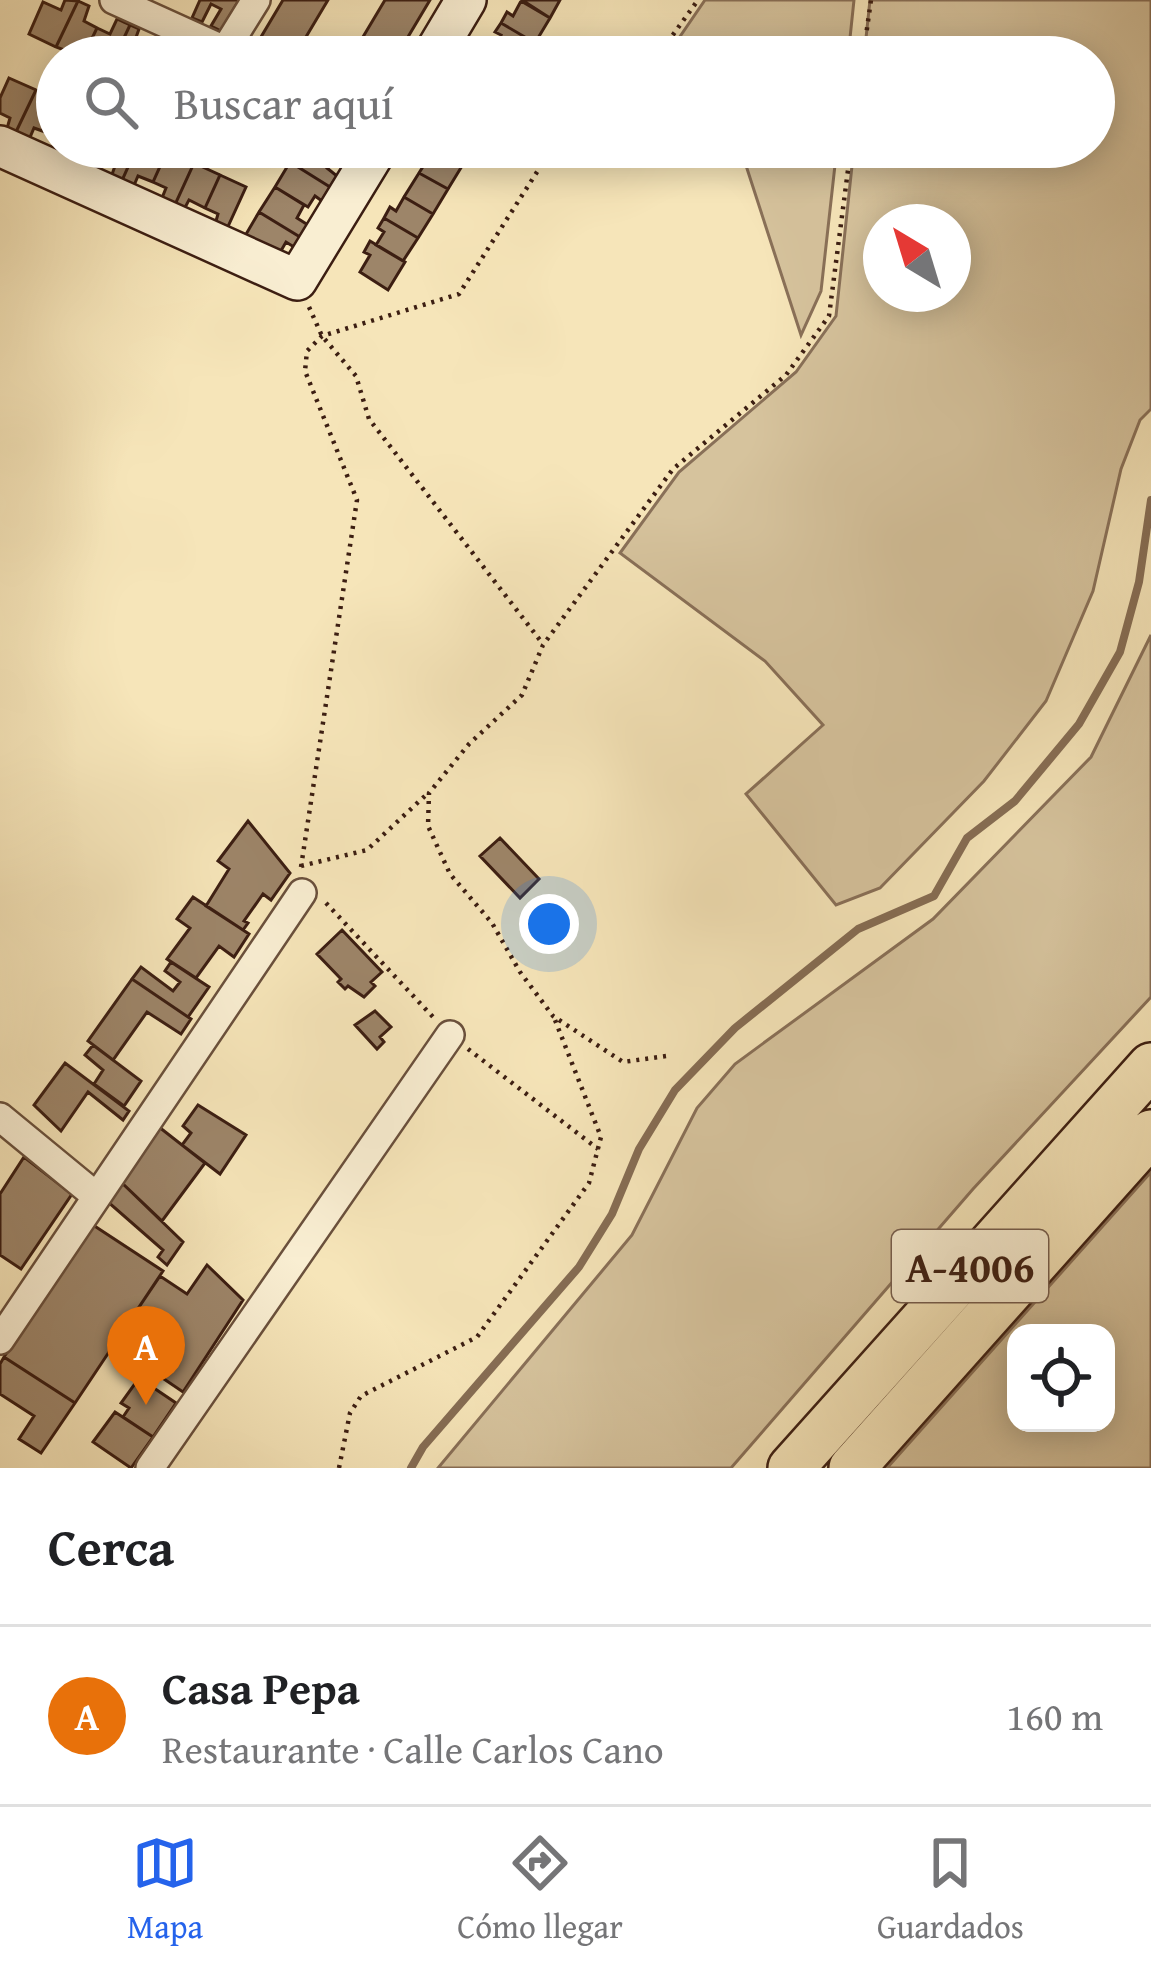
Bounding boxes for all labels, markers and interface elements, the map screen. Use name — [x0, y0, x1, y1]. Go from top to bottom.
search box — [36, 36, 1115, 168]
icon: search — [78, 69, 144, 135]
text: Buscar aquí — [174, 70, 393, 135]
north arrow — [863, 204, 971, 312]
your location — [519, 894, 579, 954]
road number: A-4006 — [892, 1230, 1048, 1302]
pin: A — [107, 1306, 185, 1405]
map controls — [1007, 1324, 1115, 1432]
button: locate — [1007, 1324, 1115, 1432]
text: Cerca — [48, 1509, 174, 1584]
text: Casa Pepa — [162, 1655, 360, 1720]
text: A — [75, 1687, 99, 1744]
text: 160 m — [1006, 1687, 1103, 1744]
text: Restaurante · Calle Carlos Cano — [162, 1720, 664, 1777]
tab: Mapa — [127, 1830, 203, 1950]
tab: Cómo llegar — [457, 1830, 623, 1950]
tab: Guardados — [877, 1830, 1024, 1950]

